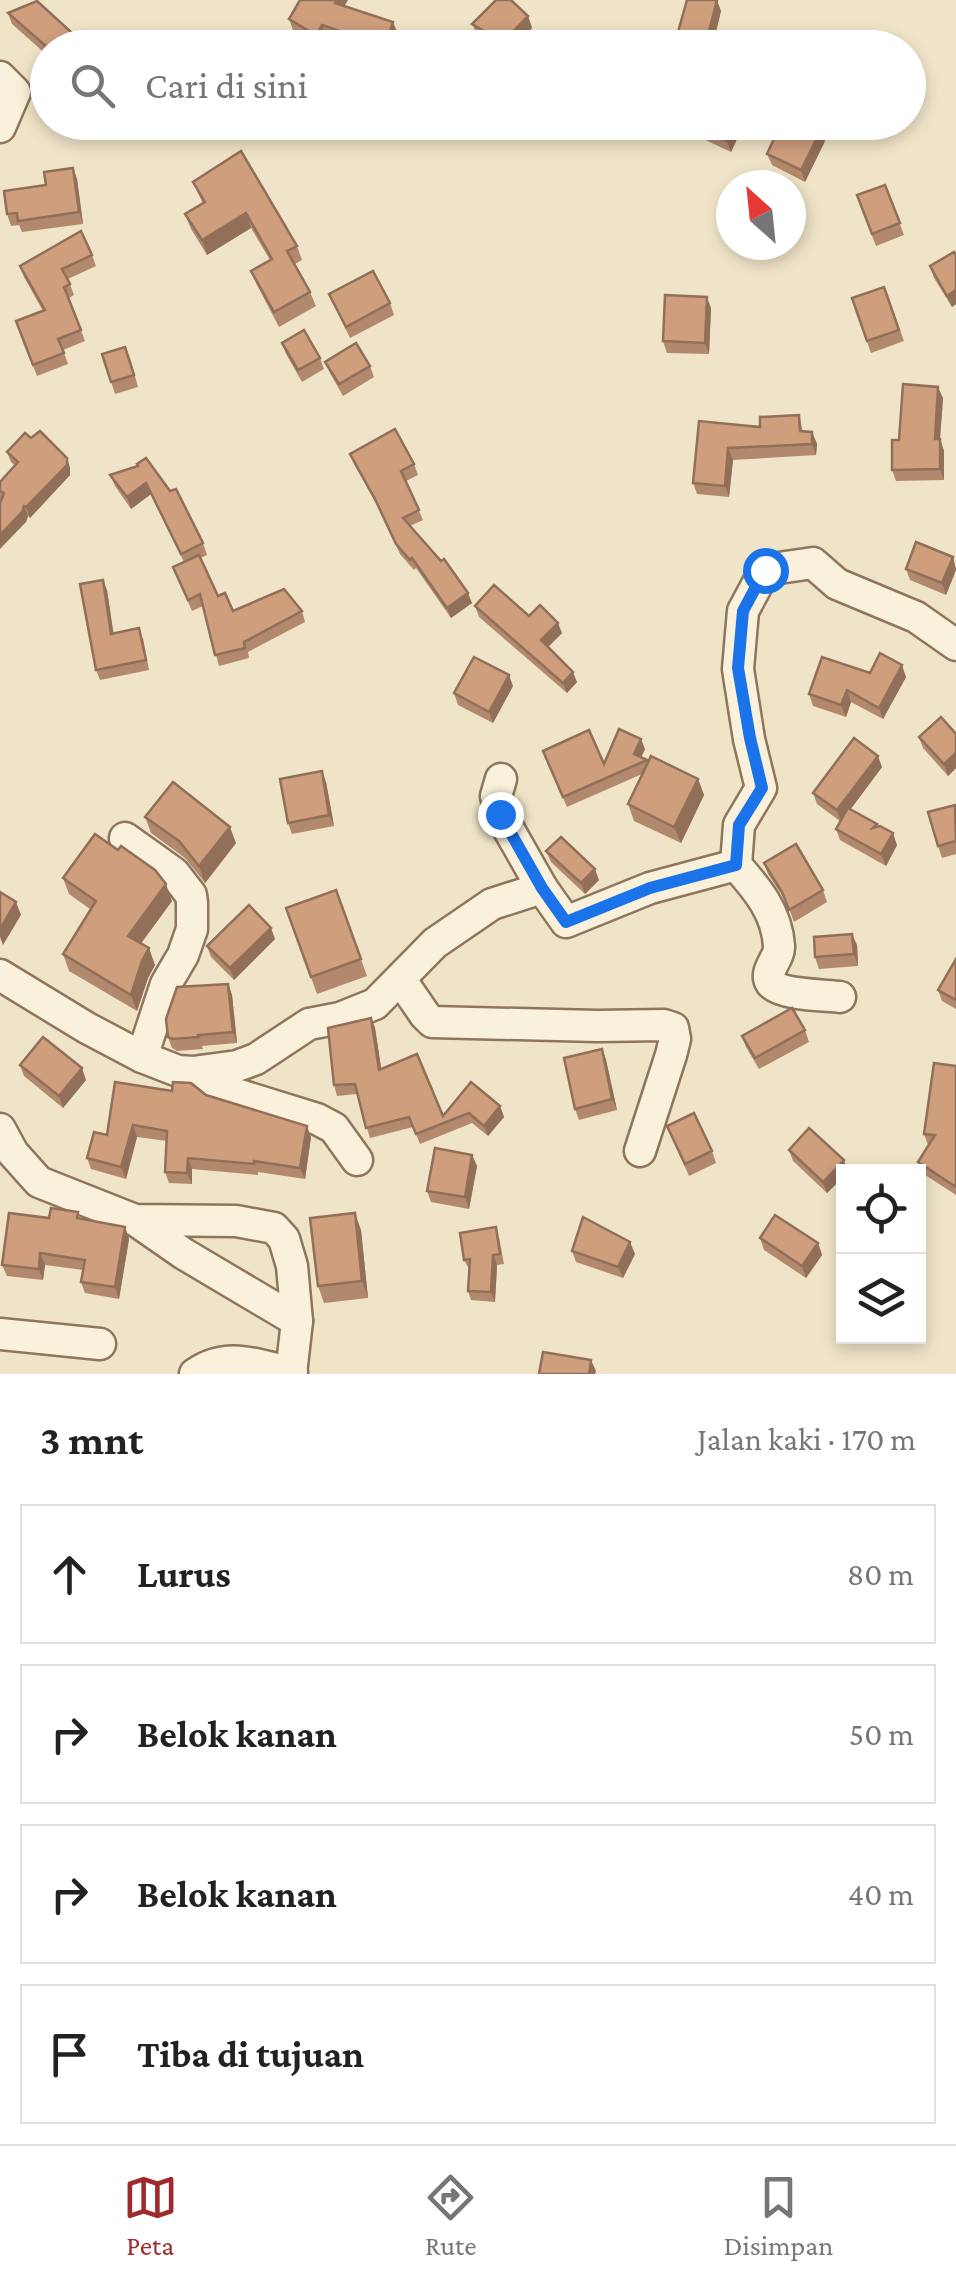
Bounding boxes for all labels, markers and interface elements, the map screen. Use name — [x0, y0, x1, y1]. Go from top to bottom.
search box — [30, 30, 926, 140]
icon: search — [65, 58, 120, 113]
text: Cari di sini — [145, 64, 308, 106]
north arrow — [716, 170, 806, 260]
route start — [743, 548, 789, 594]
route end — [478, 792, 524, 838]
map controls — [836, 1164, 926, 1344]
button: locate — [836, 1164, 926, 1254]
button: layers — [836, 1254, 926, 1344]
text: 3 mnt — [40, 1416, 143, 1463]
text: Jalan kaki · 170 m — [697, 1421, 916, 1457]
icon: ahead — [42, 1547, 97, 1602]
text: Lurus — [137, 1553, 231, 1595]
text: 80 m — [847, 1556, 914, 1592]
icon: right — [42, 1707, 97, 1762]
text: Belok kanan — [137, 1713, 337, 1755]
text: 50 m — [849, 1716, 914, 1752]
icon: right — [42, 1867, 97, 1922]
text: Belok kanan — [137, 1873, 337, 1915]
text: 40 m — [848, 1876, 914, 1912]
icon: arrive — [42, 2027, 97, 2082]
text: Tiba di tujuan — [137, 2033, 364, 2075]
tab: Peta — [123, 2170, 178, 2261]
tab: Rute — [423, 2170, 478, 2261]
tab: Disimpan — [724, 2170, 833, 2261]

